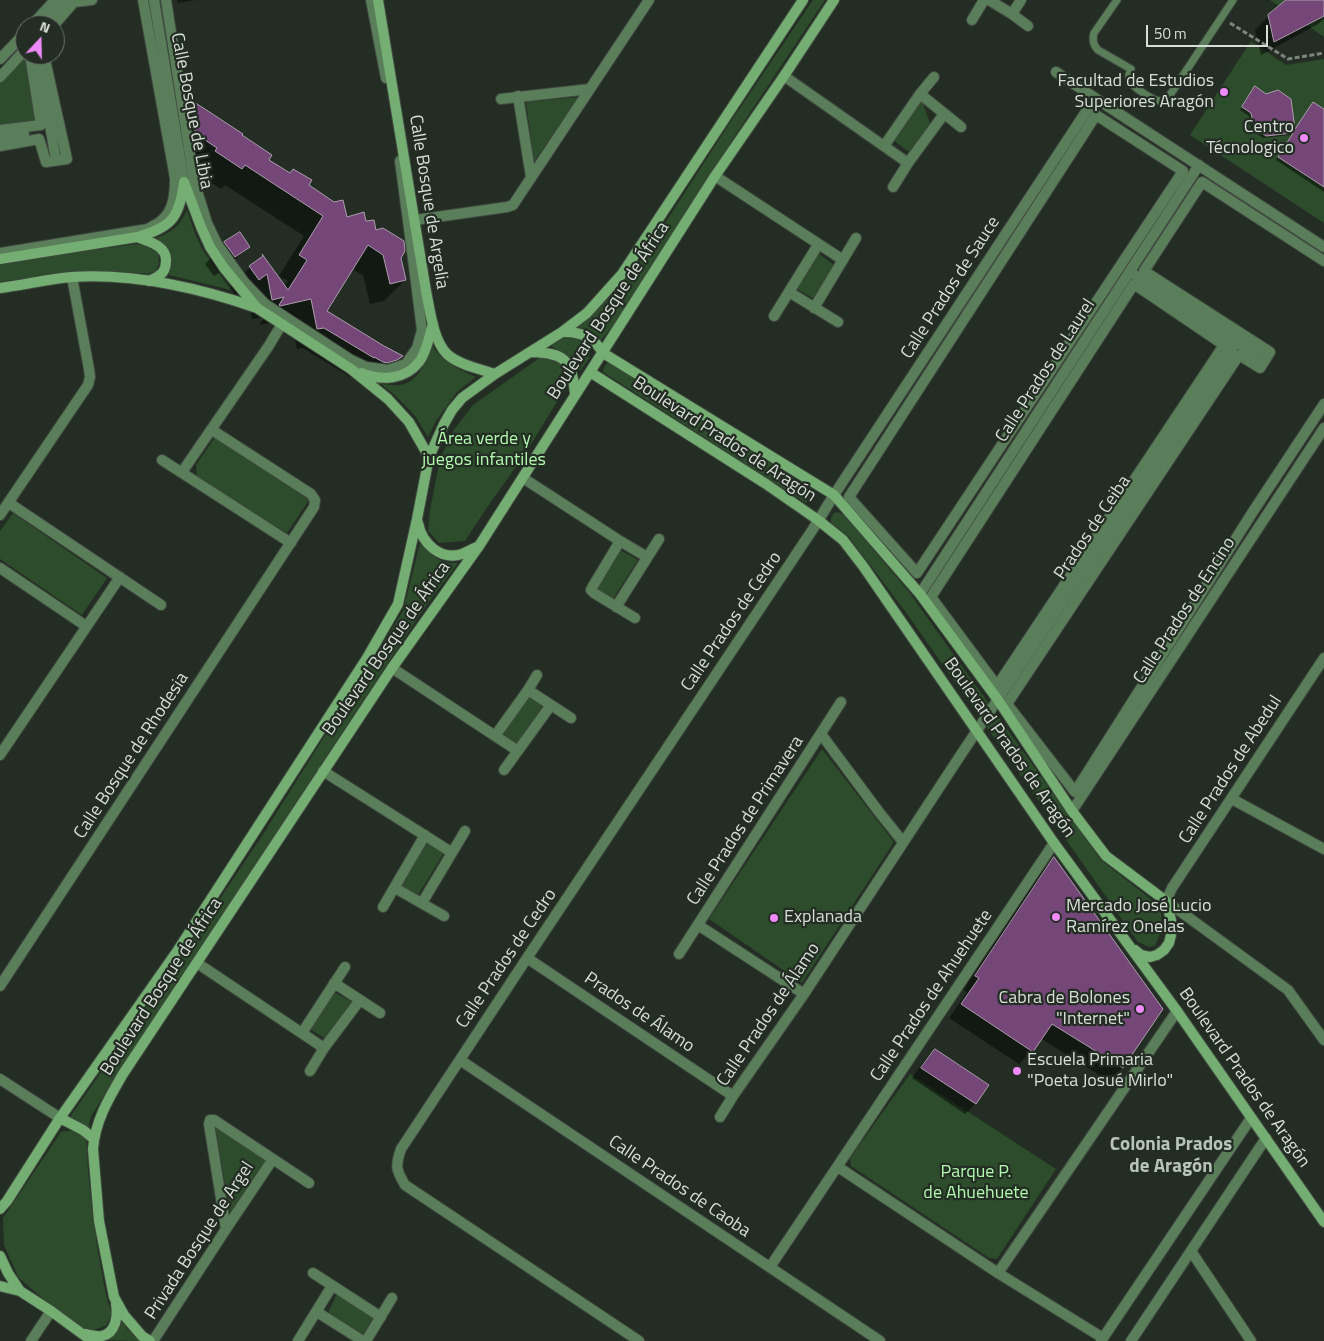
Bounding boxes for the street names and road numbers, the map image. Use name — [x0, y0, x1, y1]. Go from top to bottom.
street label: Calle Bosque de Libia — [165, 31, 217, 191]
street label: Calle Bosque de Argelia — [404, 113, 452, 291]
street label: Calle Prados de Sauce — [897, 213, 1005, 363]
street label: Boulevard Bosque de África — [543, 218, 675, 404]
street label: Calle Prados de Laurel — [992, 295, 1100, 447]
street label: Boulevard Prados de Aragón — [628, 373, 820, 507]
street label: Prados de Ceiba — [1050, 472, 1136, 584]
street label: Calle Prados de Encino — [1129, 534, 1241, 688]
street label: Calle Prados de Cedro — [677, 548, 787, 696]
street label: Boulevard Bosque de África — [319, 558, 455, 740]
street label: Boulevard Prados de Aragón — [939, 654, 1079, 842]
street label: Calle Bosque de Rhodesia — [70, 669, 194, 843]
street label: Calle Prados de Abedul — [1175, 692, 1287, 848]
street label: Calle Prados de Primavera — [683, 732, 809, 910]
street label: Calle Prados de Cedro — [452, 885, 562, 1033]
street label: Boulevard Bosque de África — [96, 894, 228, 1080]
street label: Calle Prados de Ahuehuete — [866, 906, 998, 1086]
street label: Calle Prados de Álamo — [713, 939, 825, 1091]
street label: Prados de Álamo — [580, 968, 698, 1058]
street label: Boulevard Prados de Aragón — [1174, 984, 1314, 1172]
street label: Calle Prados de Caoba — [604, 1131, 754, 1243]
street label: Privada Bosque de Argel — [141, 1158, 259, 1324]

